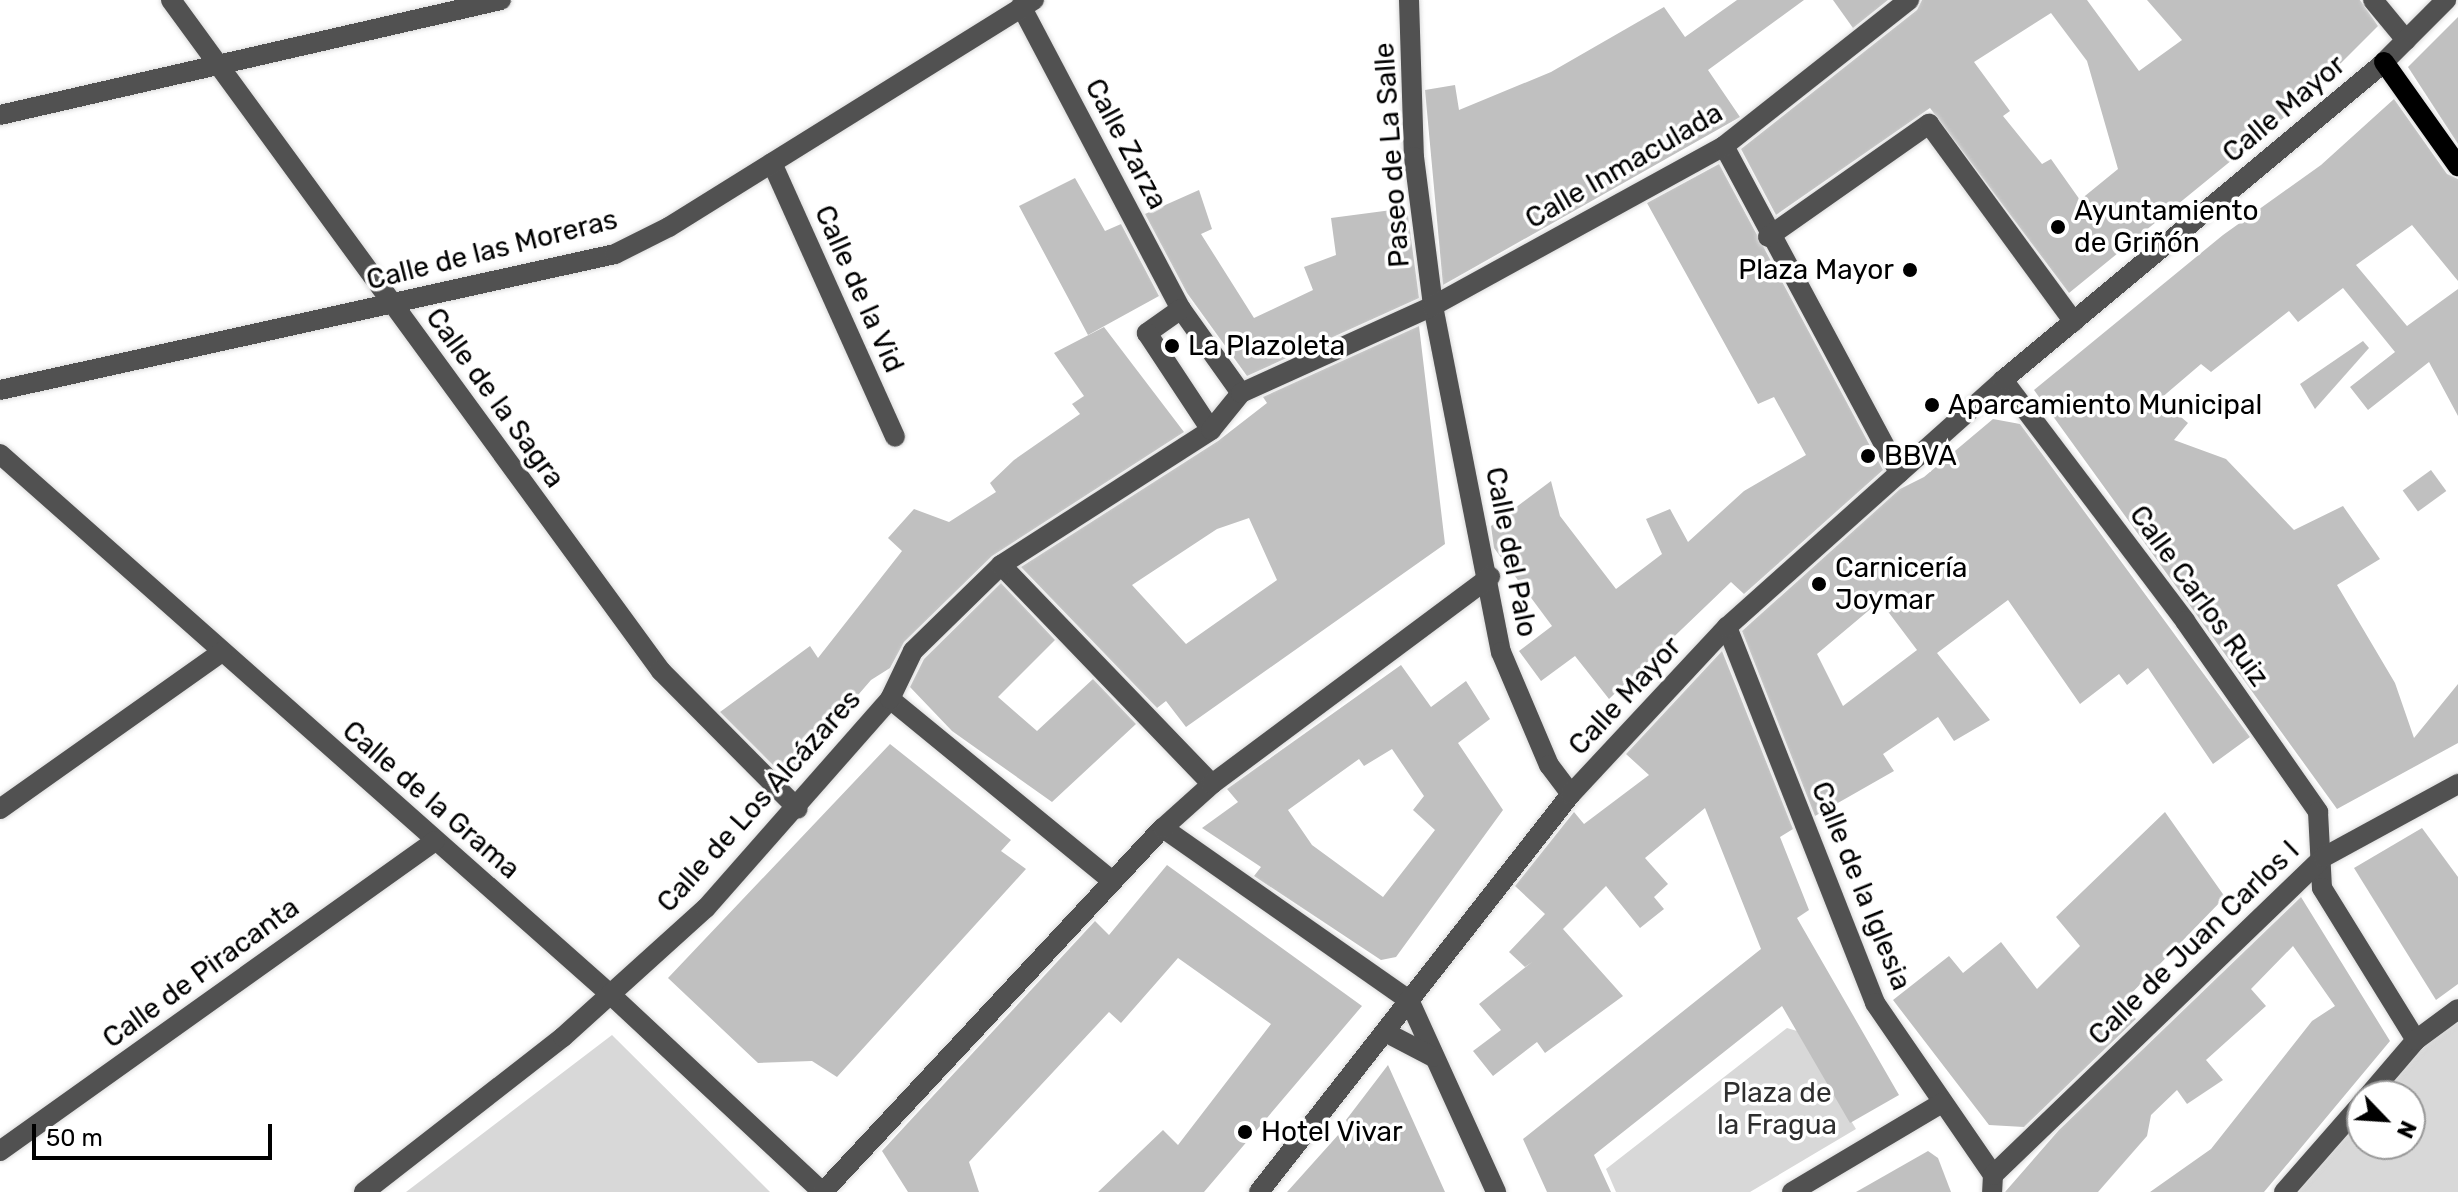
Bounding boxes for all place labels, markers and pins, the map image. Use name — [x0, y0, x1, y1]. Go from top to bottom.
place label: Ayuntamiento de Griñón — [2074, 194, 2258, 260]
marker: Ayuntamiento de Griñón — [2049, 218, 2067, 236]
place label: Plaza Mayor — [1738, 253, 1894, 287]
marker: Plaza Mayor — [1901, 261, 1919, 279]
place label: La Plazoleta — [1188, 329, 1345, 363]
marker: La Plazoleta — [1163, 337, 1181, 355]
place label: Aparcamiento Municipal — [1948, 388, 2262, 422]
marker: Aparcamiento Municipal — [1923, 396, 1941, 414]
place label: BBVA — [1884, 439, 1957, 473]
marker: BBVA — [1859, 447, 1877, 465]
place label: Carnicería Joymar — [1835, 551, 1967, 617]
marker: Carnicería Joymar — [1810, 575, 1828, 593]
place label: Hotel Vivar — [1261, 1115, 1403, 1149]
marker: Hotel Vivar — [1236, 1123, 1254, 1141]

